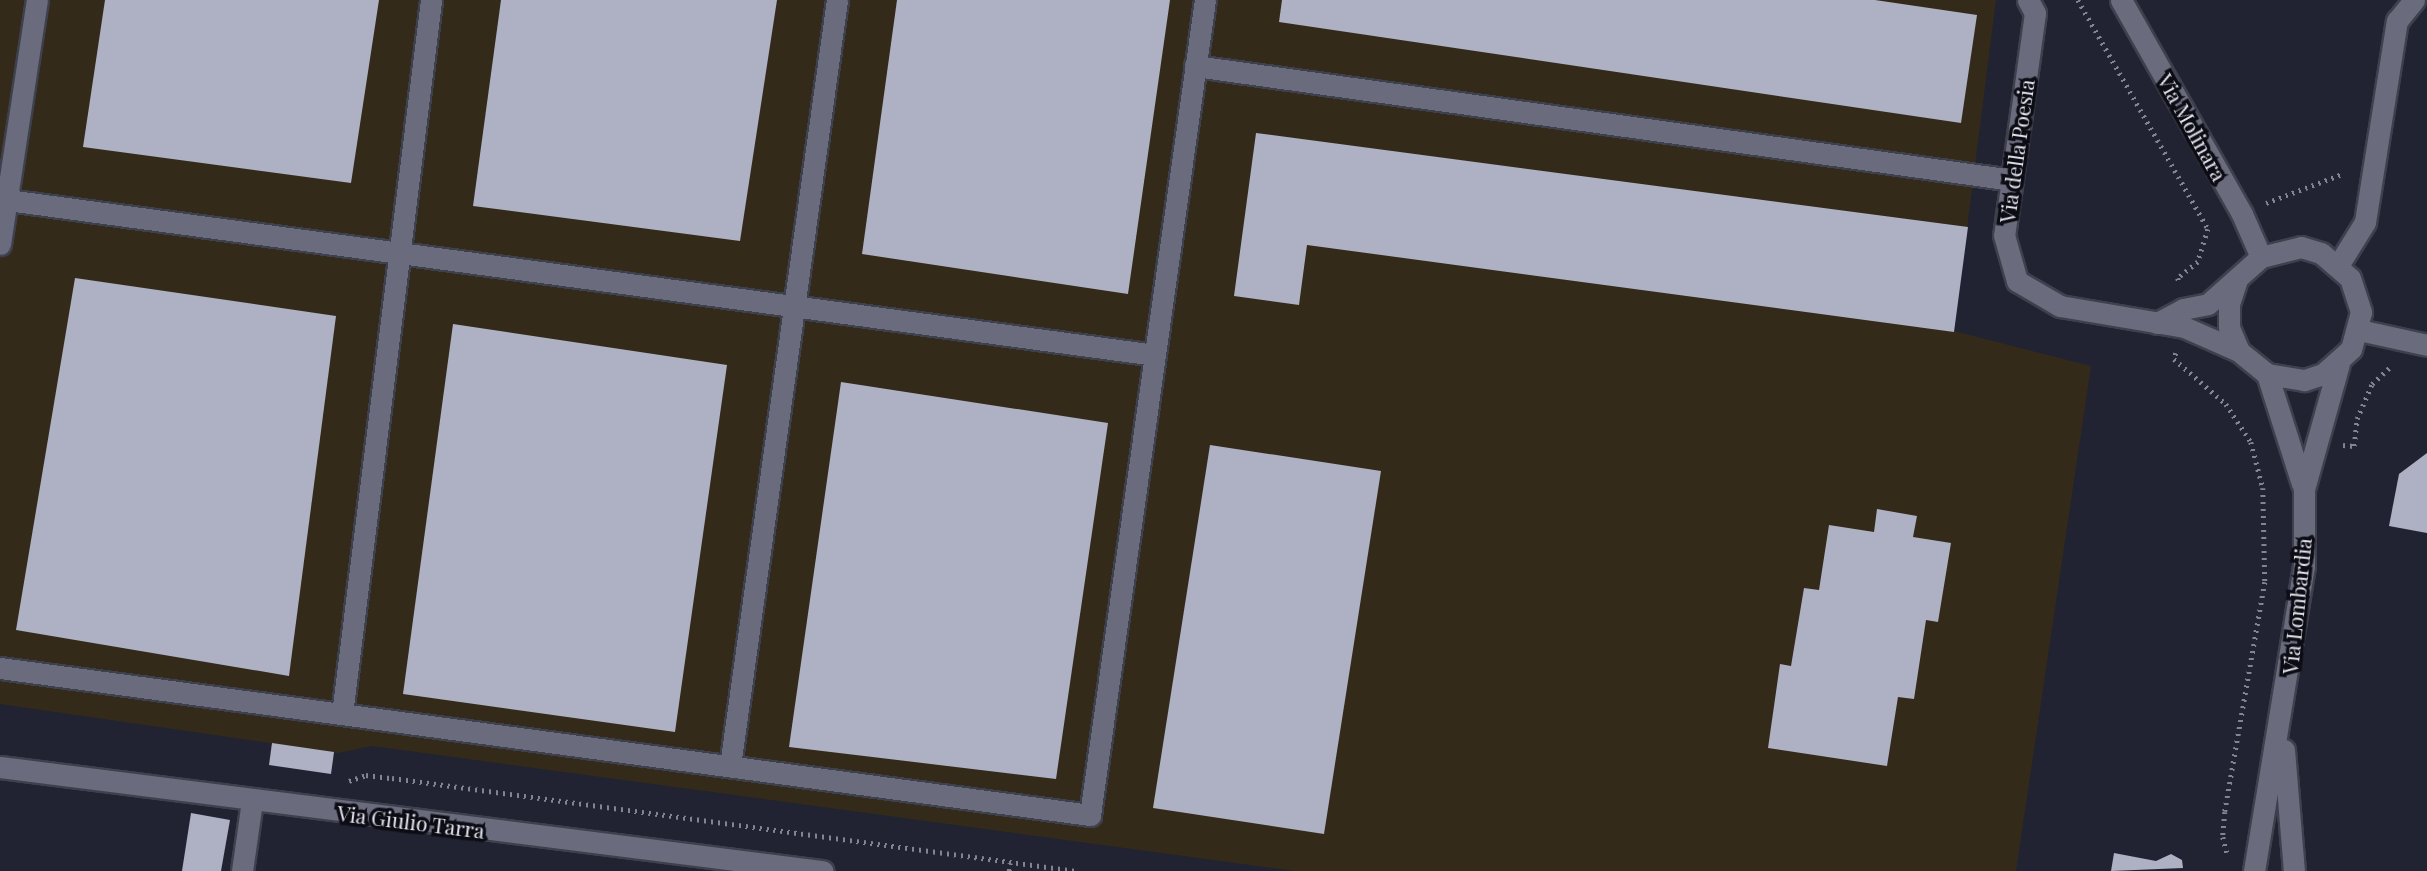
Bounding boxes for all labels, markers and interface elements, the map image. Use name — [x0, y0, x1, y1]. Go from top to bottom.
street label: Via Molinara — [2153, 69, 2233, 185]
street label: Via della Poesia — [1993, 77, 2039, 225]
street label: Via Lombardia — [2276, 537, 2316, 675]
street label: Via Giulio Tarra — [336, 799, 486, 843]

